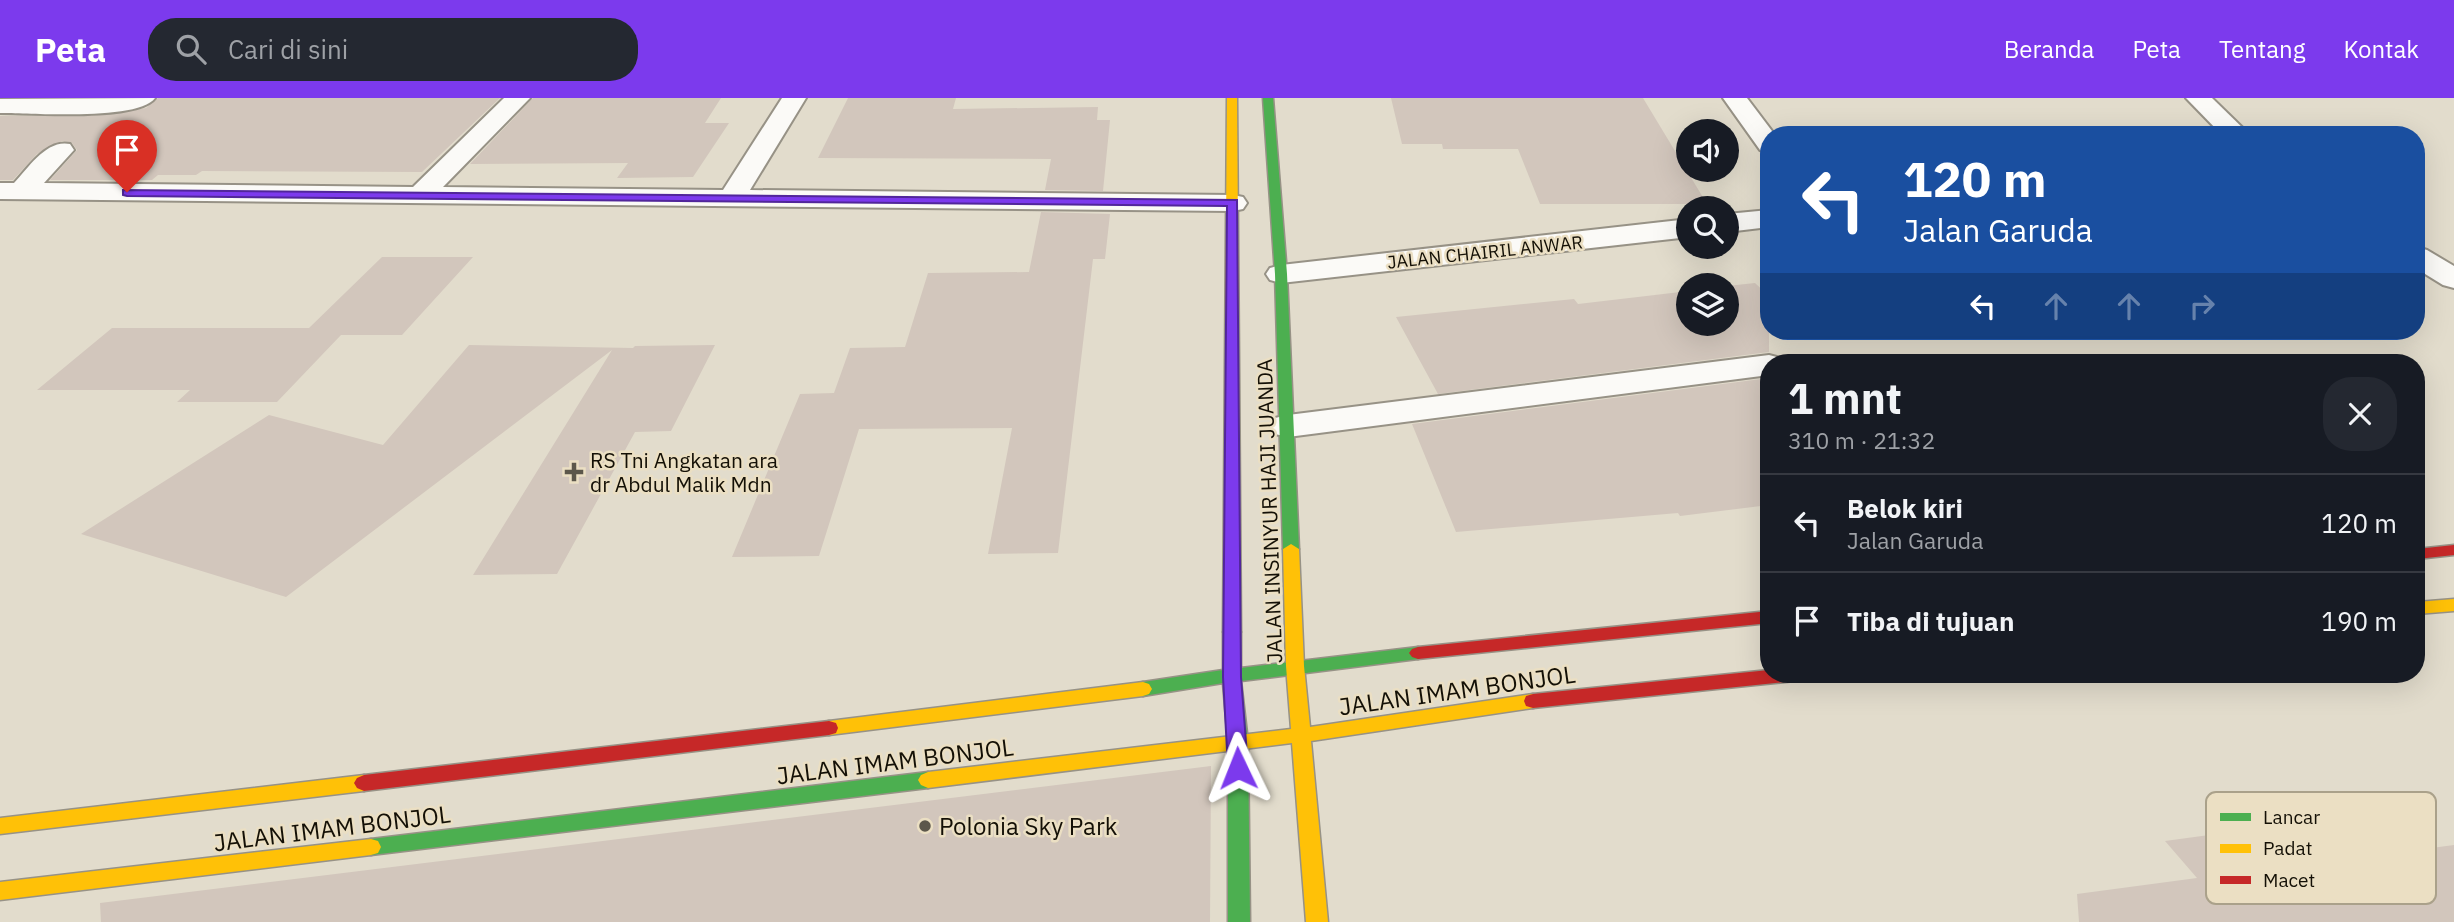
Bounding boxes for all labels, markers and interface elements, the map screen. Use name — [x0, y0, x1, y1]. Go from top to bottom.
search box — [148, 18, 638, 81]
text: Peta — [35, 28, 106, 71]
icon: search — [172, 30, 210, 68]
text: Cari di sini — [228, 32, 348, 66]
text: Beranda — [2004, 33, 2094, 65]
text: Peta — [2132, 33, 2181, 65]
text: Tentang — [2219, 33, 2305, 65]
text: Kontak — [2343, 33, 2419, 65]
map controls — [1676, 119, 1739, 336]
button: sound — [1676, 119, 1739, 182]
pin — [97, 120, 157, 192]
icon: arrive — [108, 131, 146, 169]
text: 120 m — [1903, 147, 2047, 210]
icon: left — [1788, 154, 1879, 245]
button: search — [1676, 196, 1739, 259]
text: Jalan Garuda — [1903, 209, 2093, 251]
street label: JALAN CHAIRIL ANWAR — [1386, 230, 1584, 274]
button: layers — [1676, 273, 1739, 336]
icon: left — [1964, 287, 2002, 325]
icon: ahead — [2037, 287, 2075, 325]
icon: ahead — [2110, 287, 2148, 325]
icon: right — [2183, 287, 2221, 325]
street label: JALAN INSINYUR HAJI JUANDA — [1250, 358, 1288, 664]
text: 1 mnt — [1788, 371, 1902, 426]
button: close — [2323, 377, 2397, 451]
text: 310 m · 21:32 — [1788, 425, 1935, 455]
place label: RS Tni Angkatan ara dr Abdul Malik Mdn — [590, 446, 778, 498]
marker: RS Tni Angkatan ara dr Abdul Malik Mdn — [564, 462, 584, 482]
text: Belok kiri — [1847, 491, 1963, 525]
icon: left — [1788, 504, 1826, 542]
text: 120 m — [2321, 506, 2397, 540]
text: Jalan Garuda — [1847, 525, 1983, 555]
icon: arrive — [1788, 602, 1826, 640]
text: Tiba di tujuan — [1847, 604, 2014, 638]
text: 190 m — [2321, 604, 2397, 638]
street label: JALAN IMAM BONJOL — [1337, 658, 1577, 722]
street label: JALAN IMAM BONJOL — [775, 731, 1015, 791]
position arrow — [1201, 731, 1275, 805]
legend — [2206, 792, 2436, 904]
street label: JALAN IMAM BONJOL — [212, 798, 452, 858]
text: Lancar — [2263, 805, 2320, 829]
place label: Polonia Sky Park — [939, 810, 1118, 842]
marker: Polonia Sky Park — [917, 818, 933, 834]
text: Padat — [2263, 836, 2312, 860]
text: Macet — [2263, 868, 2315, 892]

